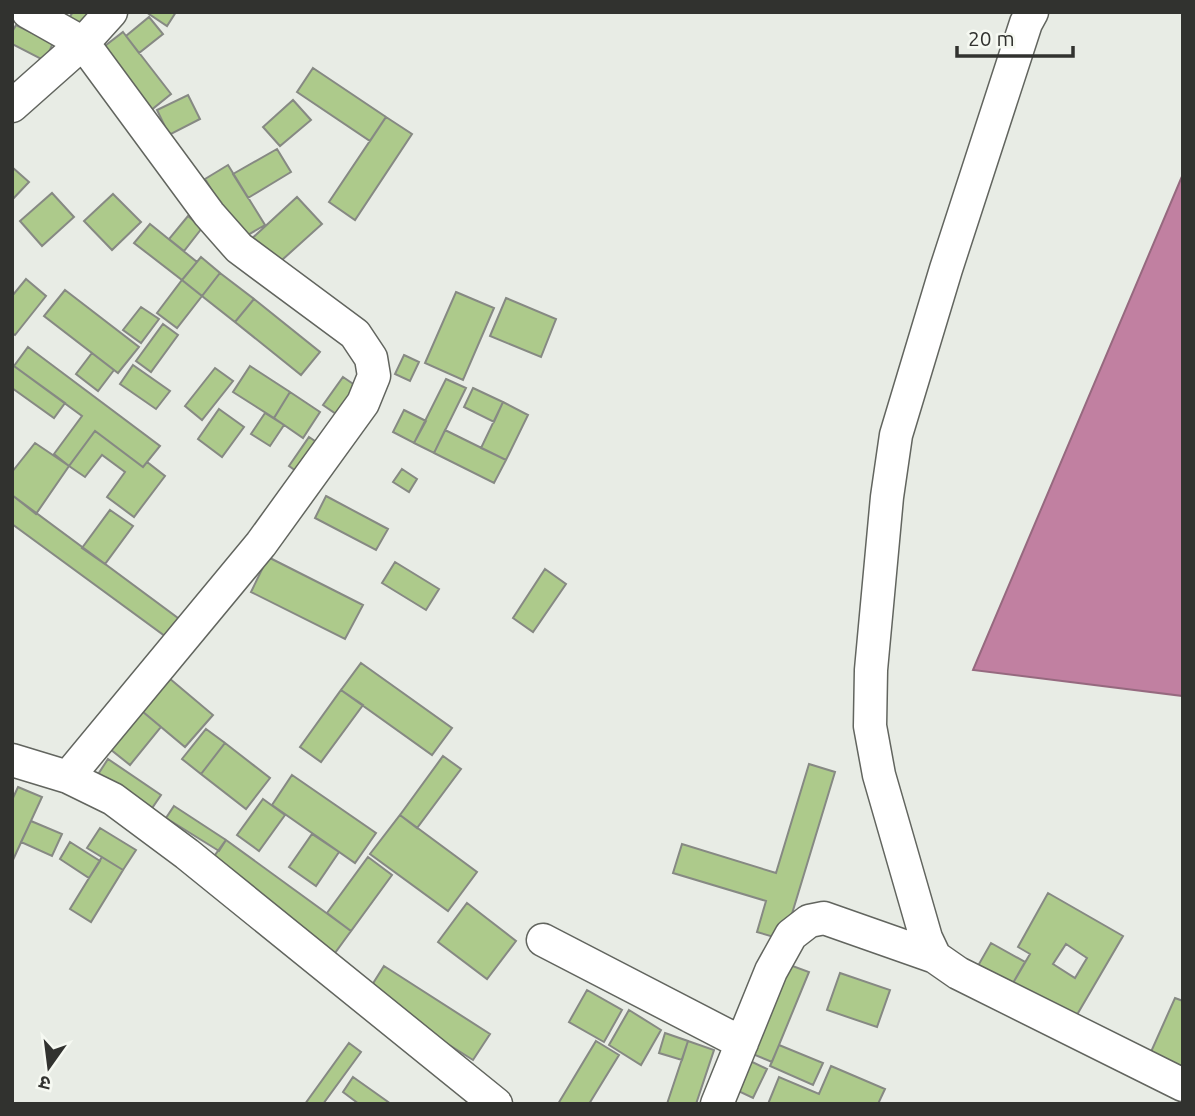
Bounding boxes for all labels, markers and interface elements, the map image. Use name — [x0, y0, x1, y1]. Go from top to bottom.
scale bar — [957, 14, 1072, 58]
text: 20 m — [968, 26, 1015, 50]
north arrow — [14, 1032, 84, 1102]
text: उ — [36, 1071, 53, 1096]

